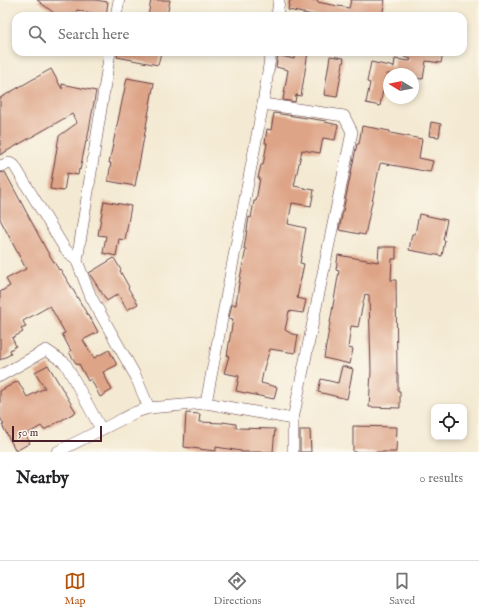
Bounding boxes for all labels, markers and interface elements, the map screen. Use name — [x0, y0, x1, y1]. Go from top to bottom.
search box — [12, 12, 467, 56]
icon: search — [26, 23, 48, 45]
text: Search here — [58, 25, 129, 44]
north arrow — [383, 68, 419, 104]
map controls — [431, 404, 467, 440]
button: locate — [431, 404, 467, 440]
scale bar — [12, 424, 102, 443]
text: 50 m — [18, 426, 38, 440]
text: Nearby — [16, 468, 69, 489]
text: 0 results — [419, 470, 463, 487]
tab: Map — [64, 570, 86, 608]
tab: Directions — [214, 570, 261, 608]
tab: Saved — [389, 570, 415, 608]

